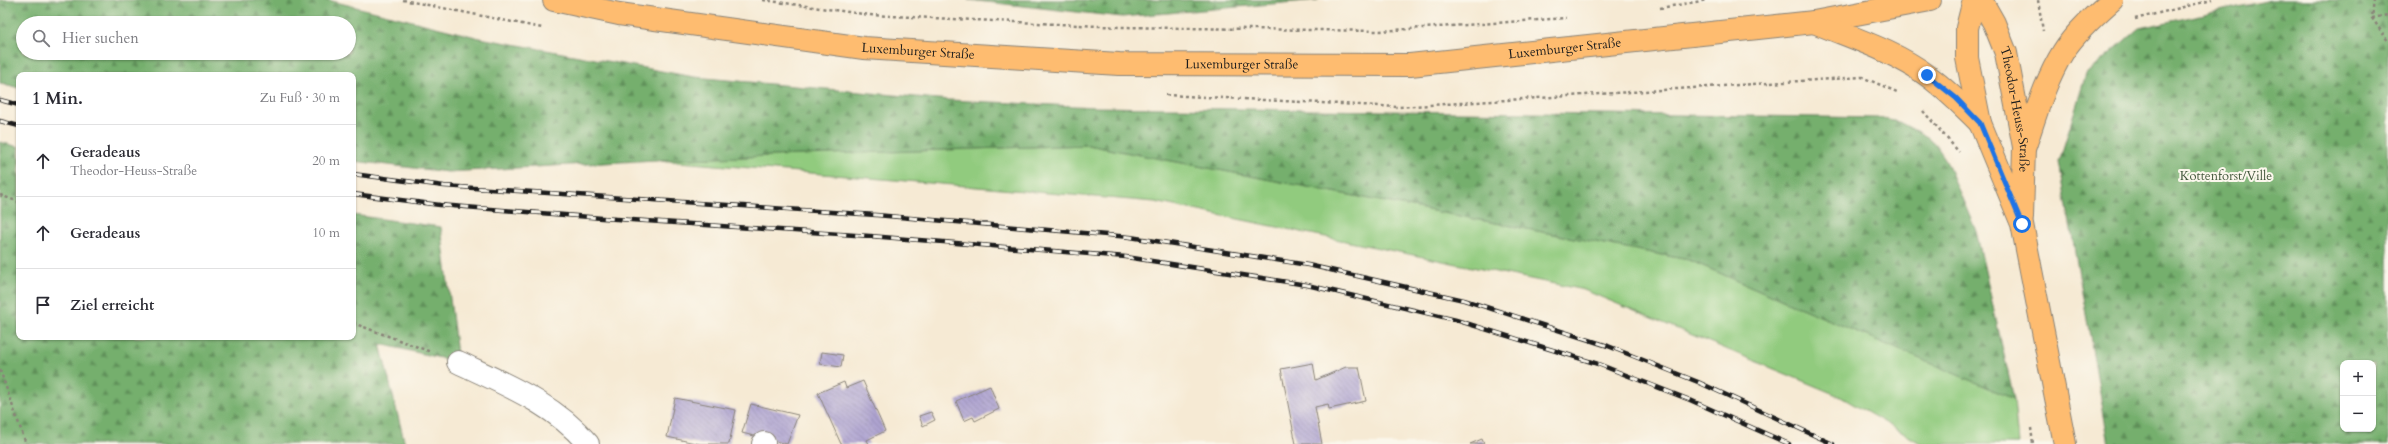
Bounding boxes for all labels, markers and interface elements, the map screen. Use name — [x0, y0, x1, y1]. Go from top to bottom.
search box — [16, 16, 356, 60]
icon: search — [30, 27, 52, 49]
text: Hier suchen — [62, 28, 139, 48]
street label: Luxemburger Straße — [1507, 34, 1622, 63]
street label: Luxemburger Straße — [861, 39, 975, 64]
street label: Theodor-Heuss-Straße — [1995, 44, 2033, 173]
street label: Luxemburger Straße — [1185, 55, 1298, 74]
route end — [1918, 66, 1936, 84]
text: 1 Min. — [32, 87, 83, 110]
text: Zu Fuß · 30 m — [260, 89, 340, 107]
text: Geradeaus — [70, 142, 140, 162]
icon: ahead — [32, 150, 54, 172]
text: 20 m — [312, 152, 340, 170]
text: Theodor-Heuss-Straße — [70, 162, 197, 180]
park label: Kottenforst/Ville — [2180, 167, 2272, 185]
route start — [2013, 215, 2031, 233]
icon: ahead — [32, 222, 54, 244]
text: Geradeaus — [70, 223, 140, 243]
text: 10 m — [312, 224, 340, 242]
icon: arrive — [32, 294, 54, 316]
text: Ziel erreicht — [70, 295, 154, 315]
map controls — [2340, 360, 2376, 432]
button: + — [2340, 360, 2376, 396]
button: − — [2340, 396, 2376, 432]

